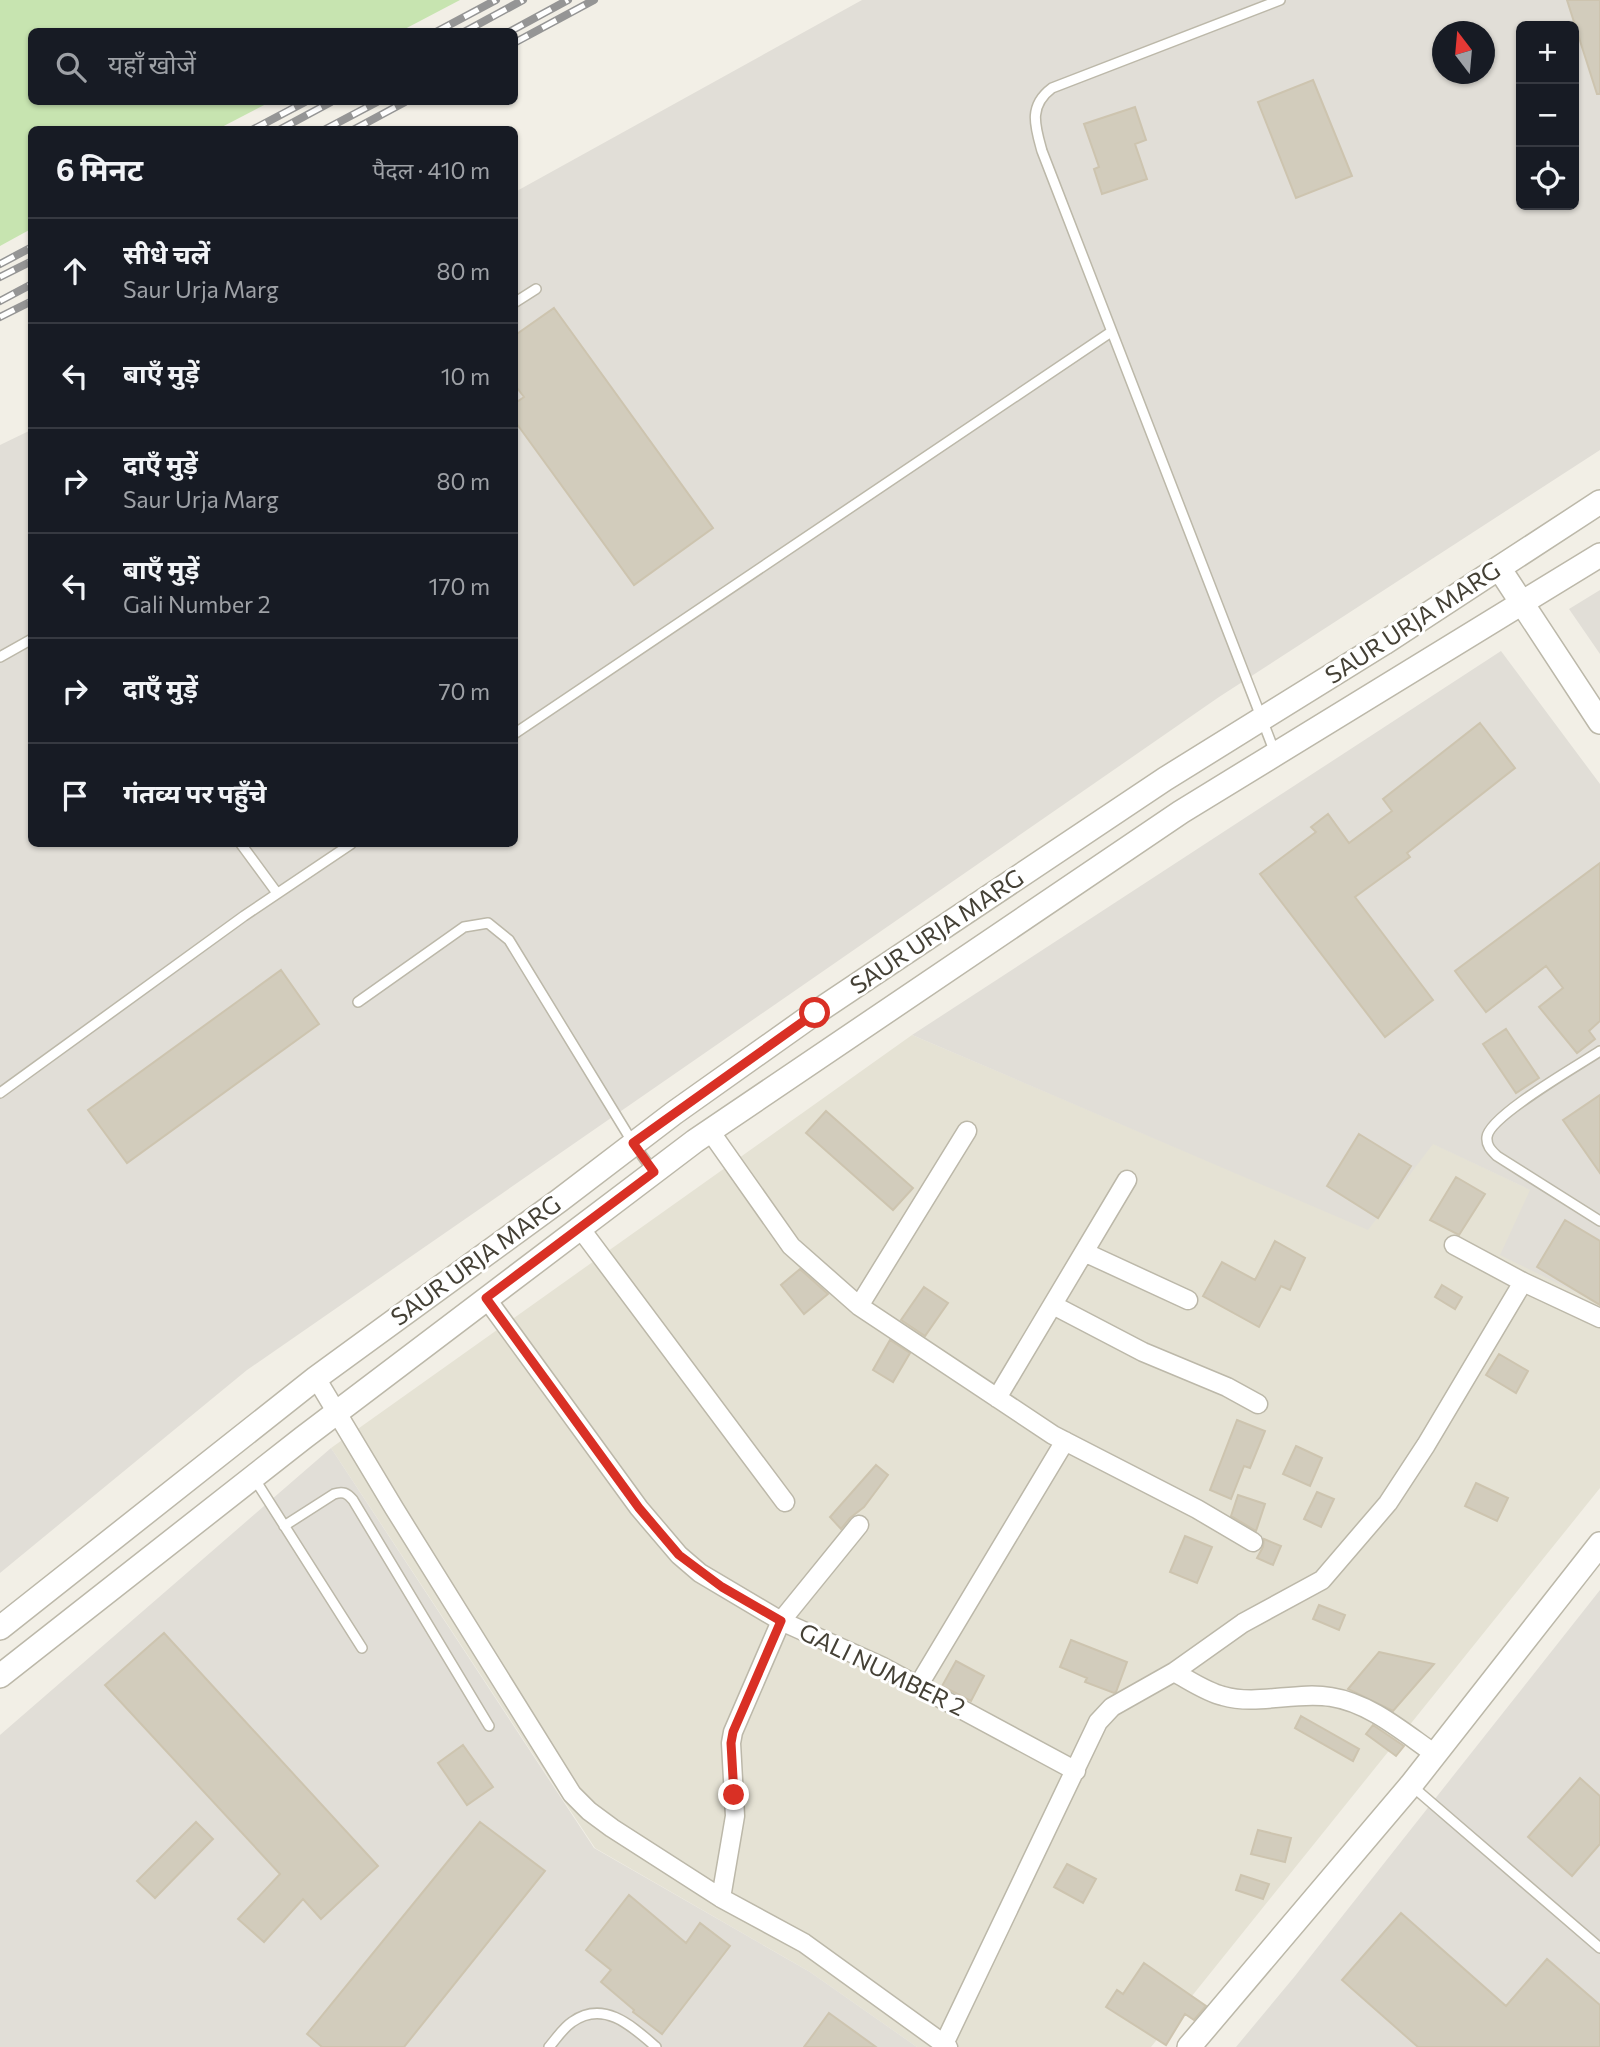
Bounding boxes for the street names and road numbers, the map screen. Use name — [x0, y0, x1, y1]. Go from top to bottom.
street label: SAUR URJA MARG — [1319, 554, 1505, 689]
street label: SAUR URJA MARG — [844, 862, 1028, 999]
street label: SAUR URJA MARG — [385, 1188, 566, 1331]
street label: GALI NUMBER 2 — [795, 1616, 970, 1721]

